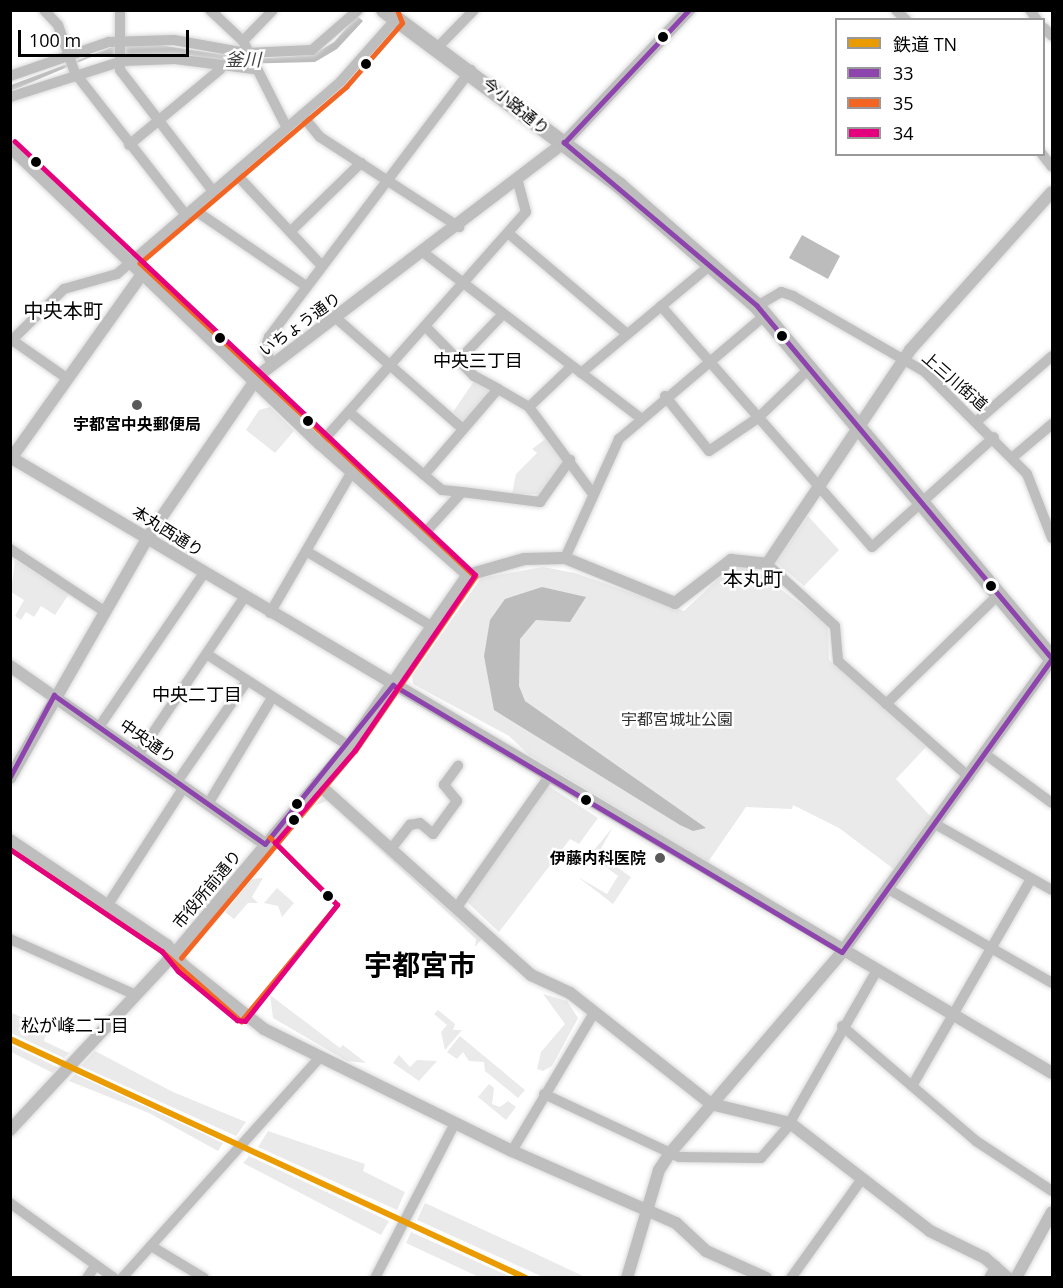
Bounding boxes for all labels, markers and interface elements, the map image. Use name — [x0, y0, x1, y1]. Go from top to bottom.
scale bar — [21, 18, 192, 56]
legend — [835, 18, 1045, 156]
text: 100 m — [29, 28, 81, 52]
unlabelled marker — [657, 31, 669, 43]
text: 鉄道 TN — [893, 32, 957, 56]
water label: 釜川 — [225, 48, 261, 70]
unlabelled marker — [360, 58, 372, 70]
text: 33 — [893, 61, 914, 85]
street label: 今小路通り — [479, 73, 553, 139]
text: 35 — [893, 91, 914, 115]
text: 34 — [893, 121, 914, 145]
unlabelled marker — [30, 156, 42, 168]
street label: いちょう通り — [256, 288, 344, 360]
district label: 中央本町 — [23, 298, 103, 322]
unlabelled marker — [776, 330, 788, 342]
unlabelled marker — [214, 332, 226, 344]
street label: 上三川街道 — [919, 348, 991, 414]
district label: 中央三丁目 — [433, 349, 523, 371]
marker: 宇都宮中央郵便局 — [130, 398, 144, 412]
place label: 宇都宮中央郵便局 — [73, 414, 201, 434]
unlabelled marker — [302, 415, 314, 427]
street label: 本丸西通り — [129, 502, 207, 560]
district label: 本丸町 — [723, 566, 783, 590]
unlabelled marker — [985, 580, 997, 592]
district label: 中央二丁目 — [152, 683, 242, 705]
park label: 宇都宮城址公園 — [621, 709, 733, 729]
street label: 中央通り — [116, 715, 180, 767]
unlabelled marker — [580, 794, 592, 806]
unlabelled marker — [291, 798, 303, 810]
unlabelled marker — [288, 814, 300, 826]
street label: 市役所前通り — [169, 846, 245, 932]
place label: 伊藤内科医院 — [550, 848, 646, 868]
marker: 伊藤内科医院 — [651, 849, 669, 867]
unlabelled marker — [322, 890, 334, 902]
district label: 宇都宮市 — [364, 947, 476, 981]
district label: 松が峰二丁目 — [21, 1014, 129, 1036]

